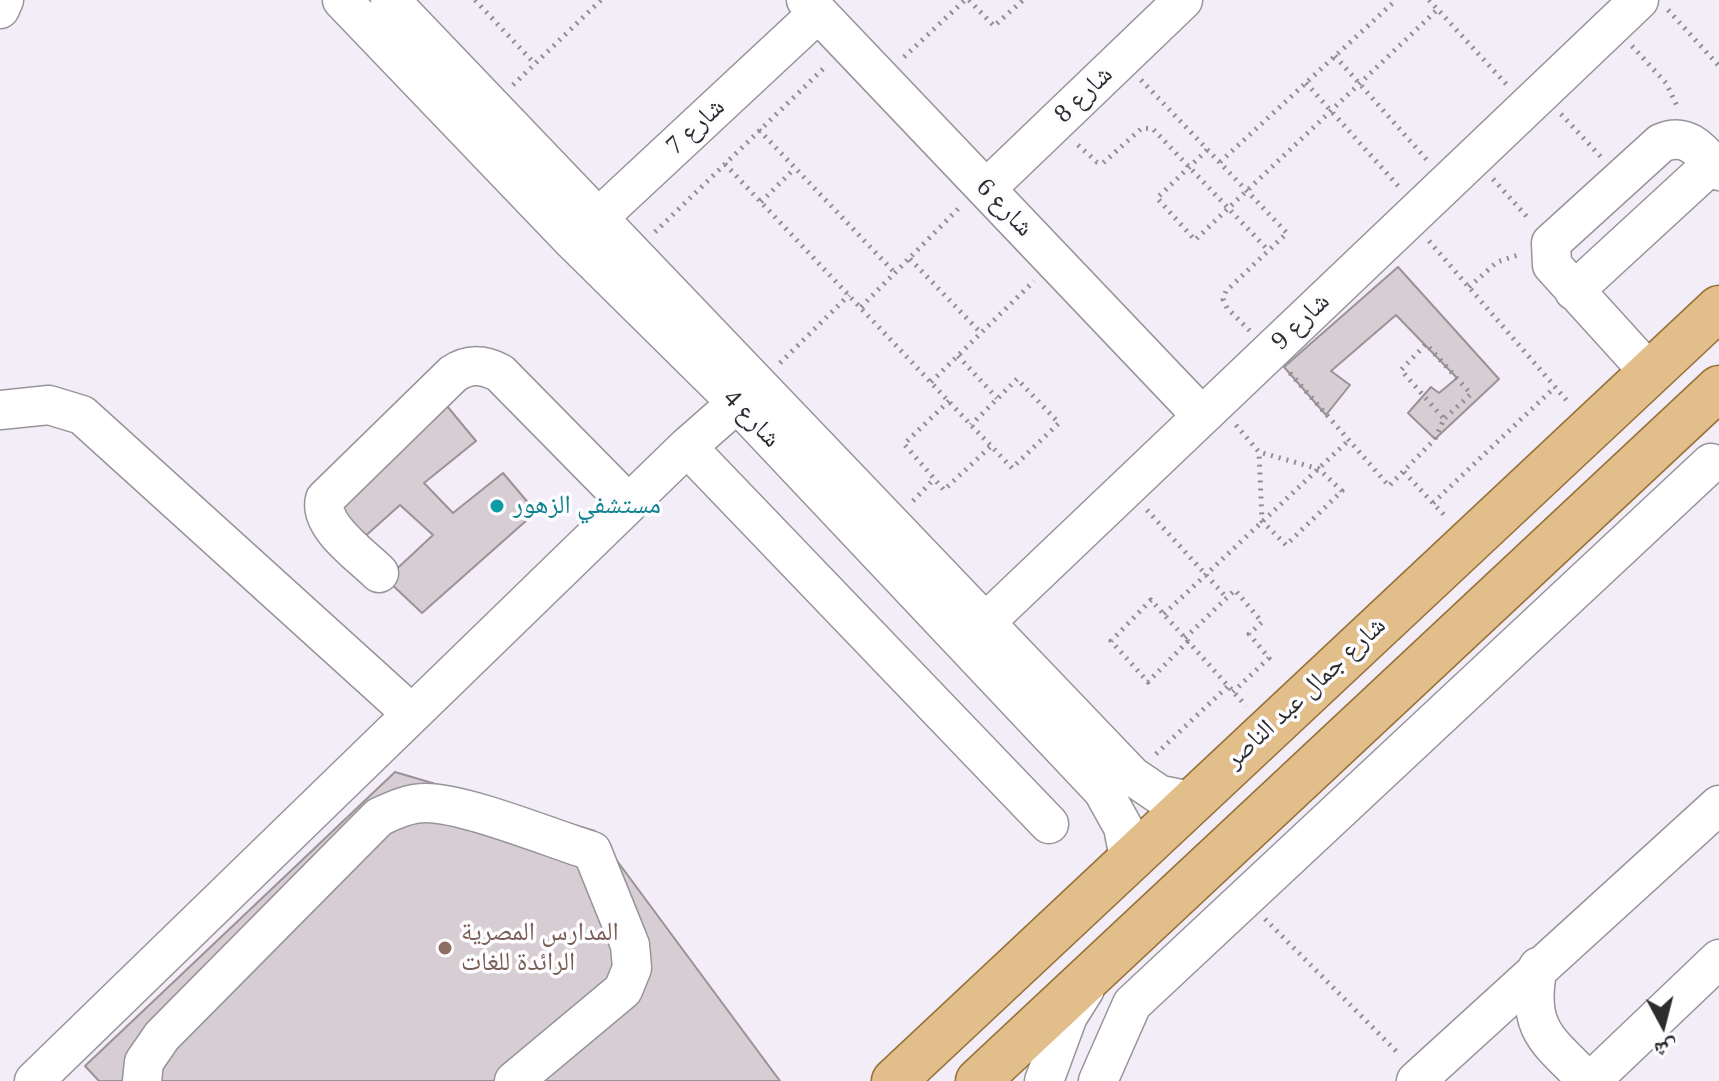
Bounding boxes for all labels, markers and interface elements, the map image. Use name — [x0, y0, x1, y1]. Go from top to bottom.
street label: شارع 8 — [1048, 60, 1120, 130]
street label: شارع 7 — [660, 92, 732, 162]
street label: شارع 6 — [969, 172, 1039, 244]
street label: شارع 9 — [1265, 287, 1337, 357]
street label: شارع 4 — [716, 383, 786, 455]
place label: مستشفي الزهور — [513, 490, 661, 522]
marker: مستشفي الزهور — [488, 497, 506, 515]
street label: شارع جمال عبد الناصر — [1219, 611, 1393, 775]
place label: المدارس المصرية الرائدة للغات — [461, 917, 619, 978]
marker: المدارس المصرية الرائدة للغات — [436, 939, 454, 957]
north arrow — [1623, 985, 1703, 1065]
text: ش — [1653, 1035, 1679, 1063]

